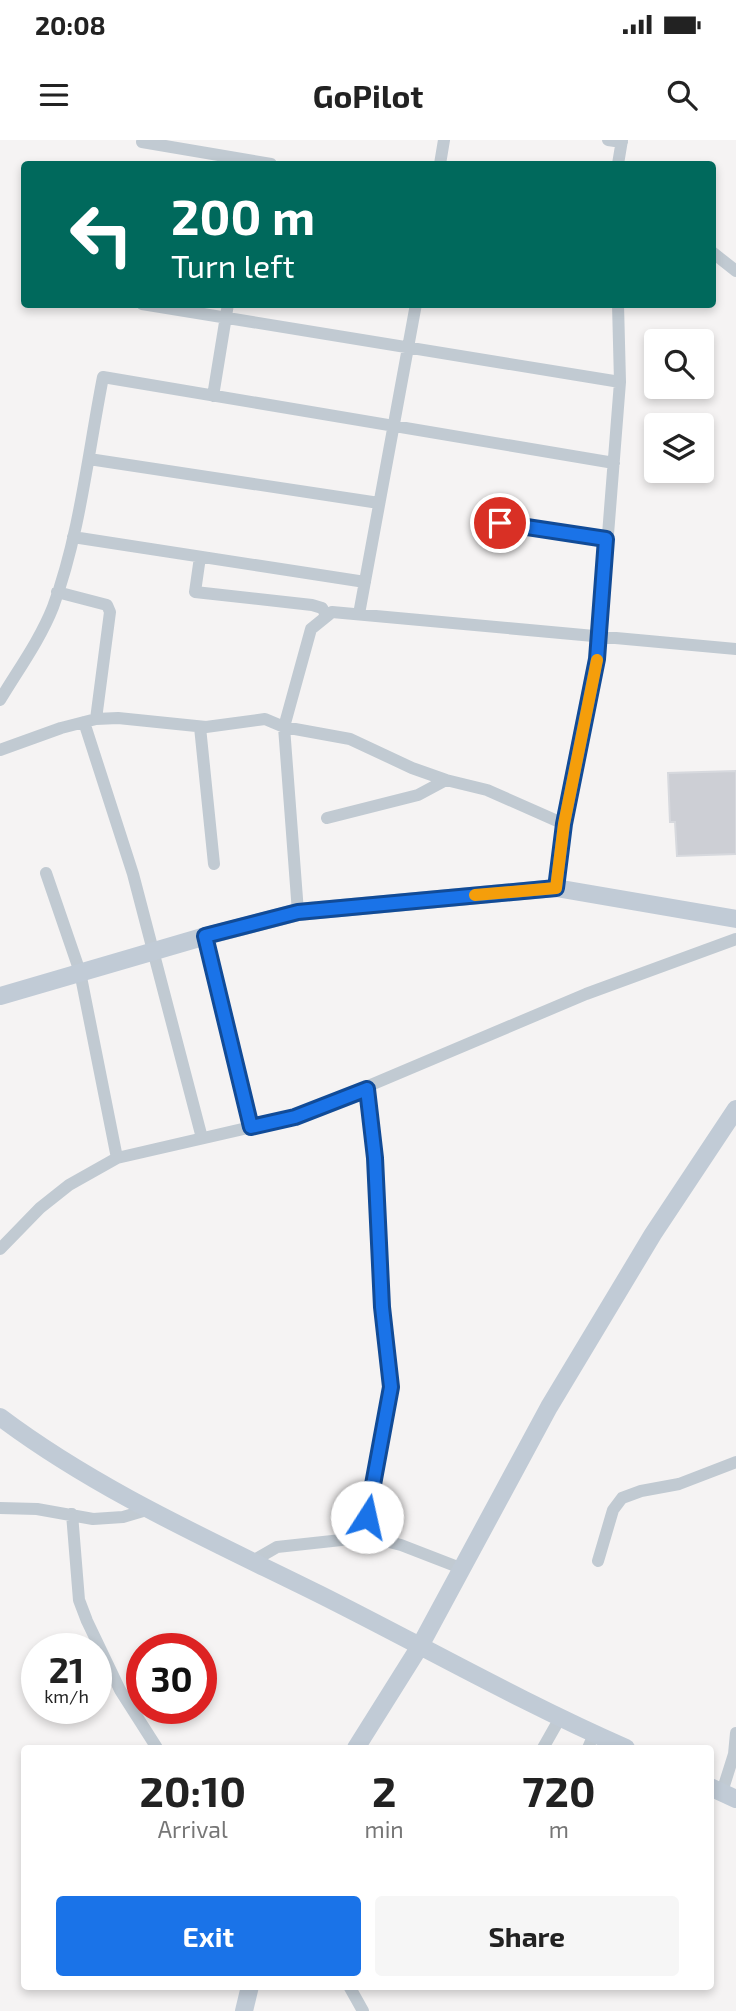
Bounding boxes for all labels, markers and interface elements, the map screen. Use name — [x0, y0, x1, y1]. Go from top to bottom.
text: 20:08 — [35, 9, 106, 40]
icon: menu — [35, 76, 73, 114]
text: GoPilot — [313, 76, 423, 114]
icon: search — [663, 76, 701, 114]
text: 200 m — [171, 186, 315, 245]
icon: left — [56, 189, 147, 280]
text: Turn left — [171, 246, 295, 284]
map controls — [644, 329, 714, 483]
button: search — [644, 329, 714, 399]
button: layers — [644, 413, 714, 483]
pin — [470, 493, 530, 553]
icon: arrive — [481, 504, 519, 542]
position arrow — [330, 1480, 404, 1554]
speed limit sign: 30 — [126, 1633, 217, 1724]
text: 21 — [49, 1648, 84, 1690]
text: km/h — [44, 1685, 89, 1707]
text: 20:10 — [140, 1765, 246, 1815]
text: 2 — [372, 1765, 396, 1815]
text: 720 — [522, 1765, 595, 1815]
text: Arrival — [158, 1815, 228, 1843]
text: min — [365, 1815, 404, 1843]
text: m — [549, 1815, 569, 1843]
button: Exit — [56, 1896, 361, 1976]
button: Share — [375, 1896, 679, 1976]

